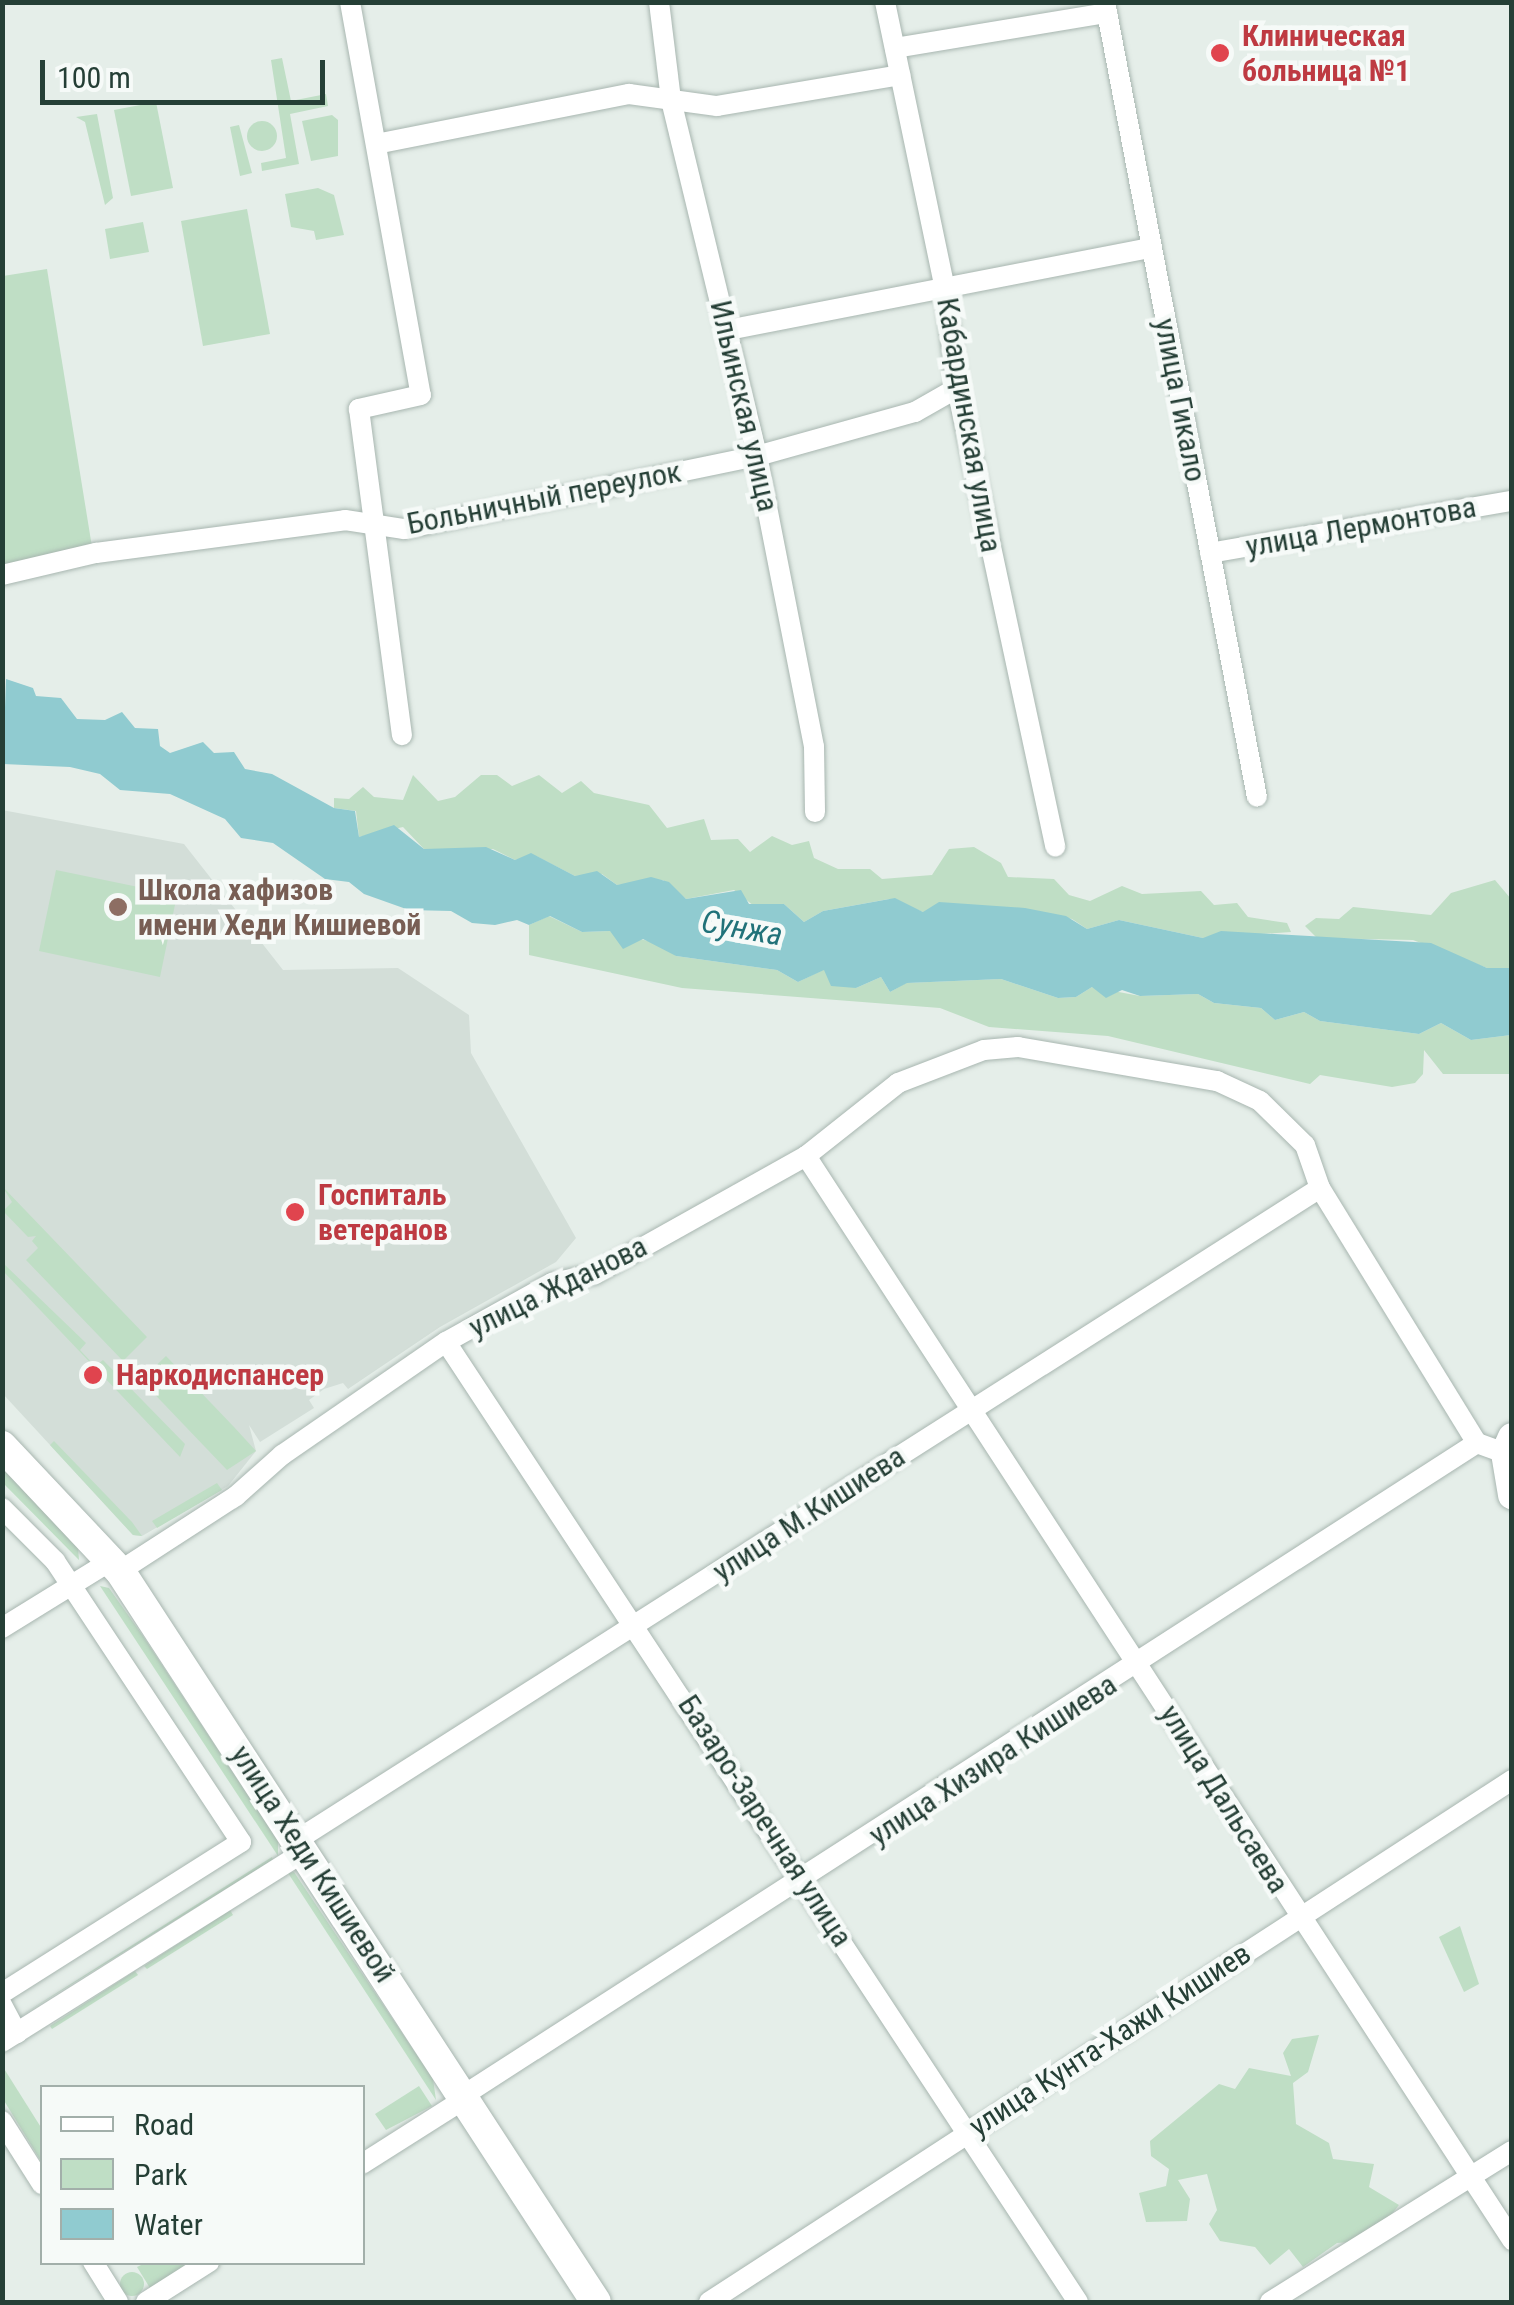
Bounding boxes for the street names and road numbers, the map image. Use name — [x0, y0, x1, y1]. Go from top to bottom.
street label: Кабардинская улица — [929, 295, 1009, 555]
street label: Ильинская улица — [702, 297, 786, 515]
street label: улица Гикало — [1147, 315, 1213, 485]
street label: Больничный переулок — [404, 454, 684, 542]
street label: улица Лермонтова — [1243, 489, 1479, 565]
street label: улица Жданова — [463, 1228, 653, 1346]
street label: улица М.Кишиева — [706, 1439, 912, 1589]
street label: улица Хизира Кишиева — [863, 1667, 1123, 1853]
street label: Базаро-Заречная улица — [670, 1688, 860, 1954]
street label: улица Дальсаева — [1152, 1698, 1296, 1900]
street label: улица Хеди Кишиевой — [223, 1739, 403, 1989]
street label: улица Кунта-Хажи Кишиев — [963, 1936, 1257, 2144]

